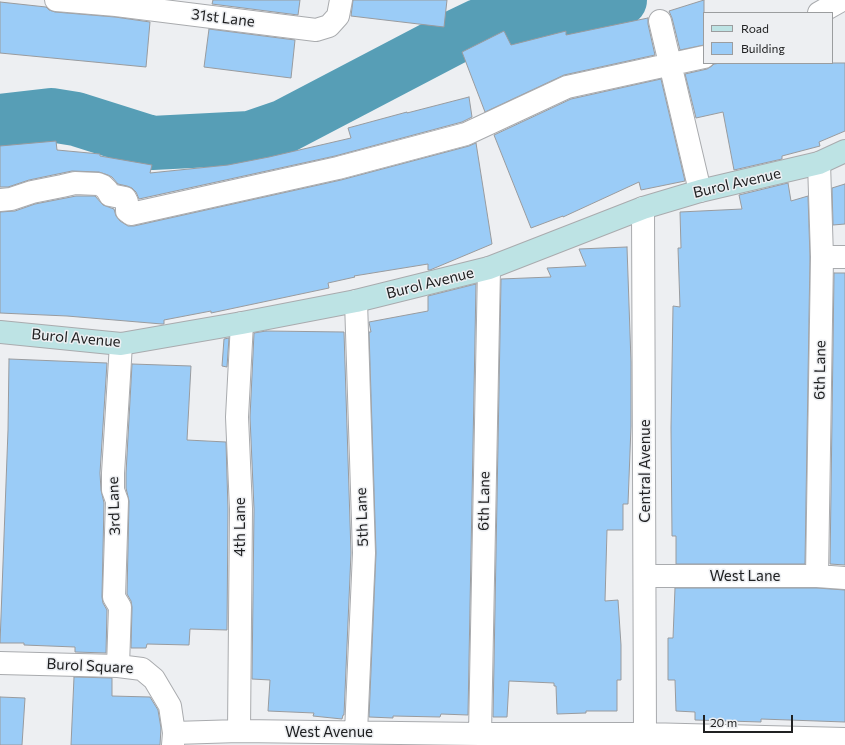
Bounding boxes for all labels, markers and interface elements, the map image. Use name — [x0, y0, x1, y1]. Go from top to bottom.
street label: 31st Lane — [190, 5, 256, 31]
legend — [703, 12, 833, 64]
text: Road — [741, 21, 769, 35]
text: Building — [741, 41, 785, 55]
street label: Burol Avenue — [691, 164, 783, 202]
street label: Burol Avenue — [384, 263, 476, 303]
street label: Burol Avenue — [31, 325, 121, 351]
street label: 6th Lane — [810, 340, 830, 400]
street label: Central Avenue — [636, 419, 654, 523]
street label: 6th Lane — [474, 471, 494, 531]
street label: 3rd Lane — [104, 476, 124, 536]
street label: 5th Lane — [352, 487, 372, 547]
street label: 4th Lane — [231, 497, 249, 557]
street label: West Lane — [710, 567, 780, 585]
street label: Burol Square — [46, 655, 134, 677]
scale bar — [705, 707, 795, 733]
text: 20 m — [710, 715, 737, 729]
street label: West Avenue — [285, 723, 373, 741]

